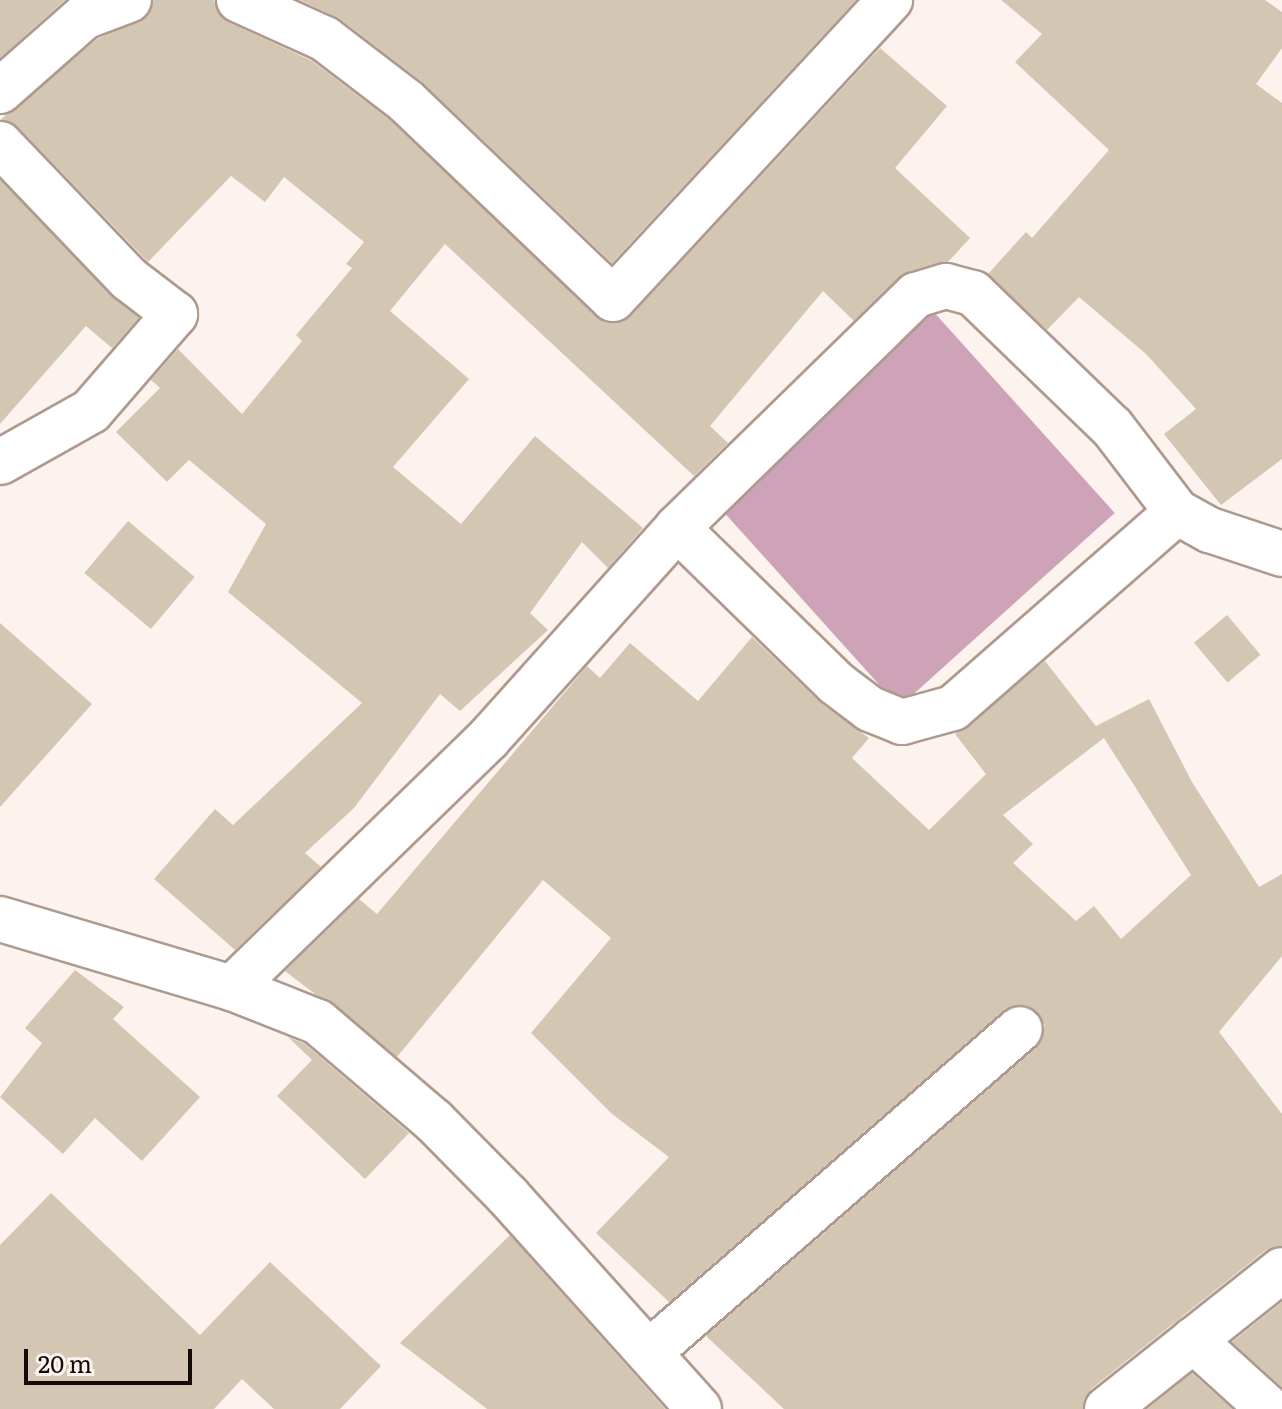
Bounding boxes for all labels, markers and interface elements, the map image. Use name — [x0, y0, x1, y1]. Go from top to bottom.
scale bar — [28, 1333, 196, 1383]
text: 20 m — [38, 1345, 92, 1380]

